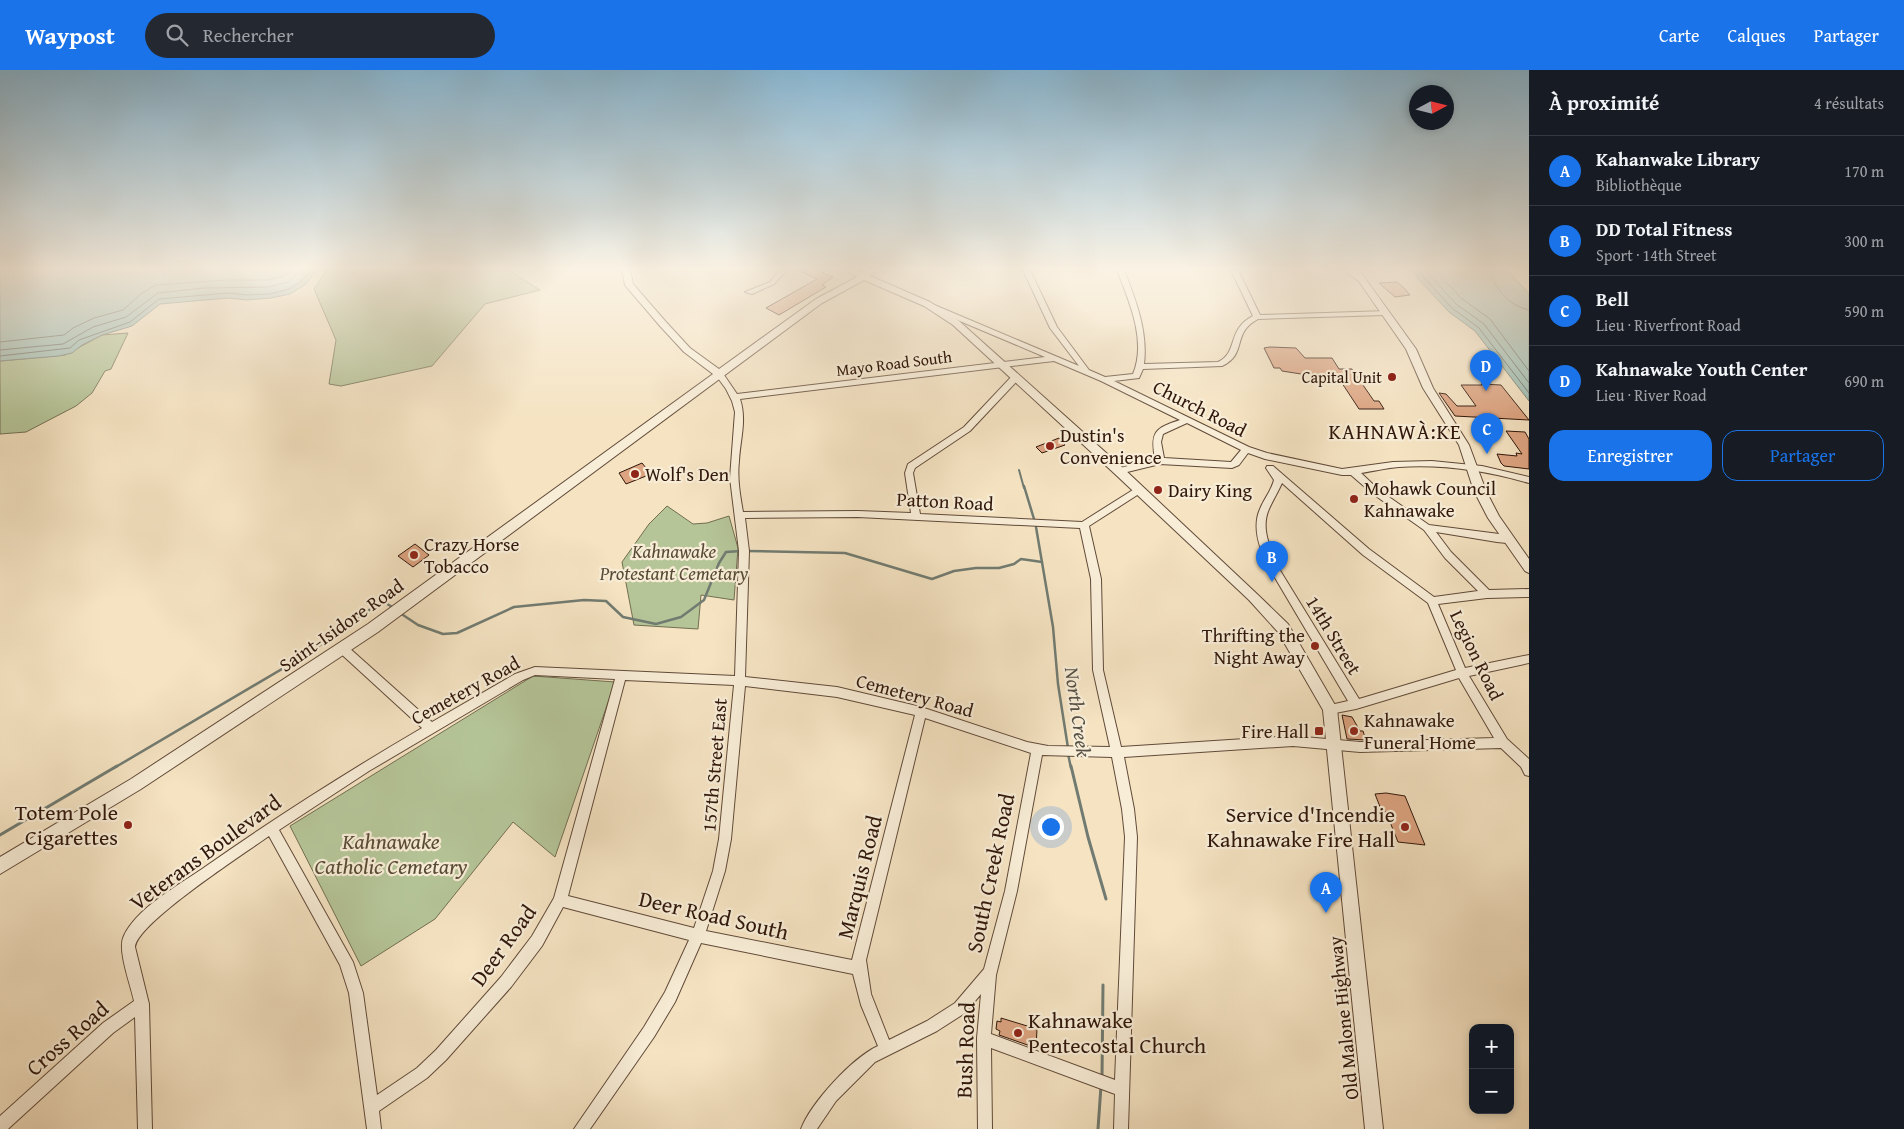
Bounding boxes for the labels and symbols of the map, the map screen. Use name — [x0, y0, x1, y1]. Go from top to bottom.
north arrow — [1409, 85, 1454, 130]
street label: Mayo Road South — [835, 344, 953, 382]
pin: D — [1470, 350, 1502, 391]
place label: Capital Unit — [1302, 365, 1382, 389]
marker: Capital Unit — [1386, 371, 1398, 383]
street label: Church Road — [1148, 372, 1252, 444]
pin: C — [1471, 413, 1503, 454]
district label: KAHNAWÀ:KE — [1328, 416, 1462, 447]
place label: Dustin's Convenience — [1060, 421, 1162, 471]
marker: Dustin's Convenience — [1044, 440, 1056, 452]
place label: Wolf's Den — [645, 460, 730, 488]
marker: Wolf's Den — [629, 468, 641, 480]
place label: Mohawk Council Kahnawake — [1364, 474, 1496, 524]
place label: Dairy King — [1168, 476, 1253, 504]
street label: Patton Road — [896, 484, 995, 518]
marker: Dairy King — [1152, 484, 1164, 496]
marker: Mohawk Council Kahnawake — [1348, 493, 1360, 505]
place label: Crazy Horse Tobacco — [424, 530, 520, 580]
park label: Kahnawake Protestant Cemetary — [599, 537, 748, 587]
pin: B — [1256, 541, 1288, 582]
marker: Crazy Horse Tobacco — [408, 549, 420, 561]
street label: Saint-Isidore Road — [273, 571, 410, 678]
street label: 14th Street — [1299, 590, 1369, 680]
street label: Legion Road — [1443, 605, 1511, 706]
place label: Thrifting the Night Away — [1202, 621, 1306, 671]
marker: Thrifting the Night Away — [1309, 640, 1321, 652]
street label: Cemetery Road — [406, 648, 525, 731]
water label: North Creek — [1058, 664, 1099, 760]
street label: Cemetery Road — [853, 666, 978, 724]
street label: 157th Street East — [694, 697, 734, 833]
place label: Kahnawake Funeral Home — [1364, 706, 1476, 756]
place label: Fire Hall — [1241, 717, 1309, 745]
marker: Fire Hall — [1313, 725, 1325, 737]
marker: Kahnawake Funeral Home — [1348, 725, 1360, 737]
street label: Veterans Boulevard — [123, 786, 288, 918]
street label: South Creek Road — [957, 790, 1023, 956]
place label: Totem Pole Cigarettes — [15, 796, 118, 853]
place label: Service d'Incendie Kahnawake Fire Hall — [1207, 798, 1395, 855]
street label: Marquis Road — [828, 812, 890, 942]
your location — [1038, 814, 1064, 840]
marker: Totem Pole Cigarettes — [122, 819, 134, 831]
marker: Service d'Incendie Kahnawake Fire Hall — [1399, 821, 1411, 833]
park label: Kahnawake Catholic Cemetary — [315, 825, 467, 882]
pin: A — [1310, 872, 1342, 913]
street label: Deer Road South — [636, 882, 793, 948]
street label: Deer Road — [462, 897, 544, 992]
street label: Old Malone Highway — [1320, 934, 1366, 1101]
street label: Cross Road — [19, 993, 116, 1083]
street label: Bush Road — [947, 1001, 983, 1099]
place label: Kahnawake Pentecostal Church — [1028, 1004, 1207, 1061]
marker: Kahnawake Pentecostal Church — [1012, 1027, 1024, 1039]

